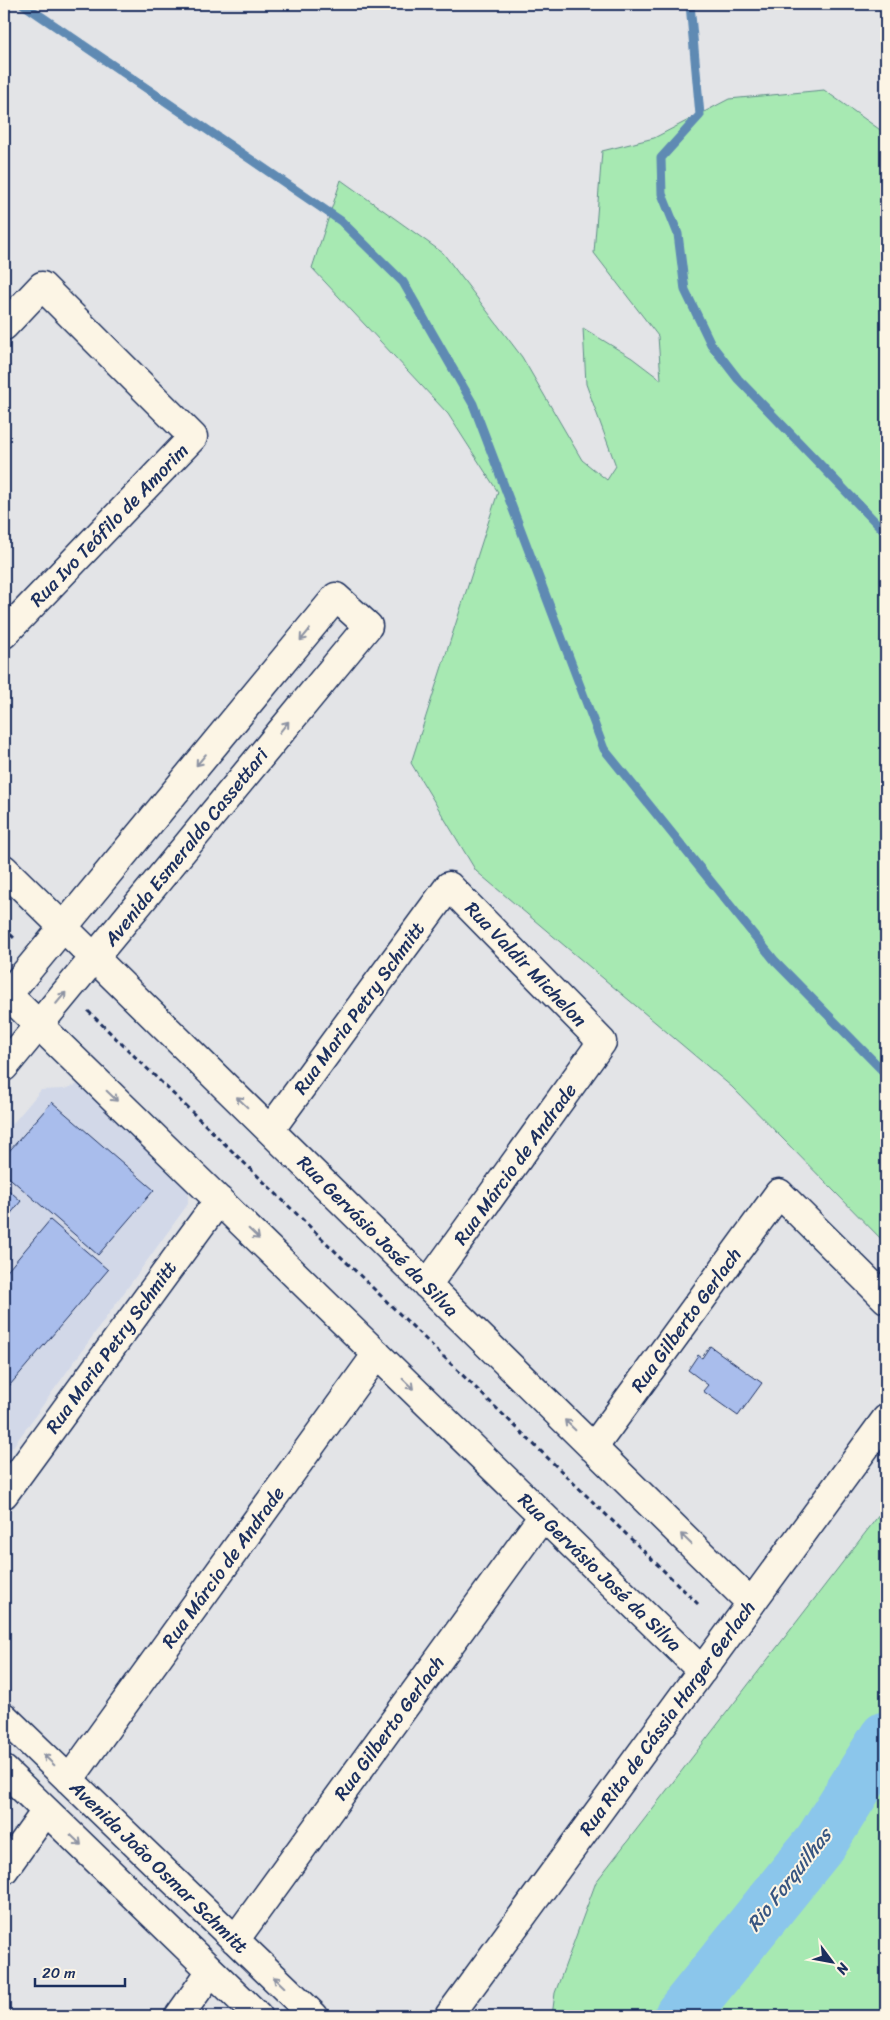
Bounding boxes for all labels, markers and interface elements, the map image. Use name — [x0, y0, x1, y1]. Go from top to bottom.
street label: Rua Ivo Teófilo de Amorim — [22, 435, 196, 615]
one-way arrow — [299, 628, 310, 641]
one-way arrow — [279, 721, 290, 734]
street label: Avenida Esmeraldo Cassettari — [95, 740, 277, 954]
one-way arrow — [196, 753, 207, 766]
street label: Rua Valdir Michelon — [457, 893, 595, 1035]
street label: Rua Maria Petry Schmitt — [285, 914, 433, 1102]
one-way arrow — [55, 992, 66, 1005]
street label: Rua Márcio de Andrade — [445, 1076, 585, 1252]
one-way arrow — [105, 1090, 118, 1102]
one-way arrow — [236, 1096, 248, 1109]
street label: Rua Gervásio José da Silva — [289, 1147, 467, 1325]
one-way arrow — [247, 1228, 260, 1240]
street label: Rua Gilberto Gerlach — [622, 1241, 750, 1399]
street label: Rua Maria Petry Schmitt — [37, 1253, 185, 1441]
one-way arrow — [402, 1378, 414, 1390]
one-way arrow — [564, 1419, 576, 1431]
street label: Rua Márcio de Andrade — [153, 1479, 293, 1655]
street label: Rua Gervásio José da Silva — [510, 1484, 690, 1660]
one-way arrow — [679, 1533, 692, 1545]
street label: Rua Rita de Cássia Harger Gerlach — [570, 1593, 764, 1843]
street label: Rua Gilberto Gerlach — [325, 1649, 453, 1807]
one-way arrow — [42, 1754, 55, 1766]
street label: Avenida João Osmar Schmitt — [61, 1772, 256, 1962]
water label: Rio Forquilhas — [737, 1818, 843, 1939]
one-way arrow — [70, 1834, 82, 1846]
north arrow — [808, 1938, 858, 1988]
scale bar — [35, 1955, 125, 1987]
text: N — [829, 1957, 856, 1980]
text: 20 m — [42, 1960, 76, 1986]
one-way arrow — [273, 1976, 285, 1988]

